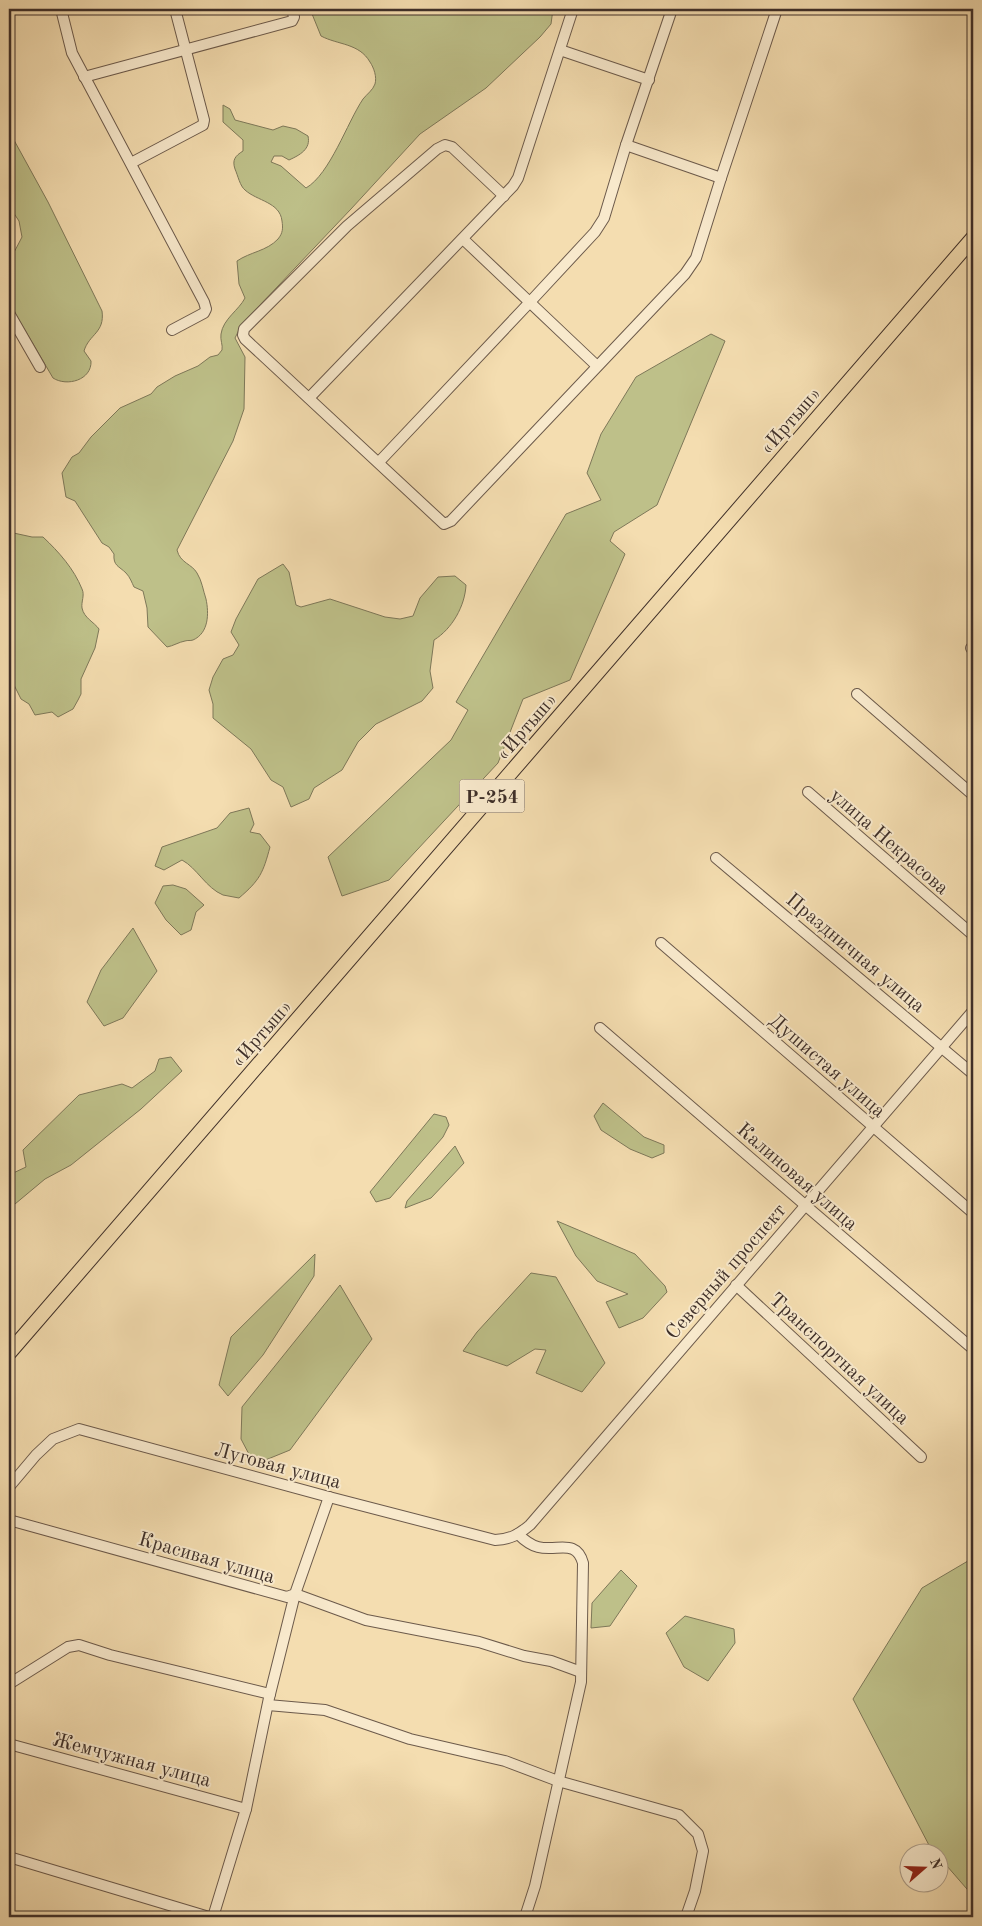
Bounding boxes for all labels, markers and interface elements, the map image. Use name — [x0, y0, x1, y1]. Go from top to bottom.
street label: «Иртыш» — [757, 384, 826, 459]
street label: «Иртыш» — [493, 690, 562, 765]
road number: Р-254 — [460, 779, 524, 812]
street label: улица Некрасова — [825, 786, 952, 899]
street label: Праздничная улица — [782, 890, 928, 1017]
street label: «Иртыш» — [228, 997, 297, 1072]
street label: Душистая улица — [765, 1011, 889, 1122]
street label: Калиновая улица — [732, 1120, 861, 1235]
street label: Северный проспект — [663, 1201, 790, 1344]
street label: Транспортная улица — [765, 1290, 912, 1429]
street label: Луговая улица — [212, 1440, 343, 1493]
street label: Красивая улица — [136, 1530, 277, 1588]
street label: Жемчужная улица — [50, 1730, 213, 1792]
north arrow — [900, 1844, 950, 1894]
text: N — [927, 1856, 944, 1872]

